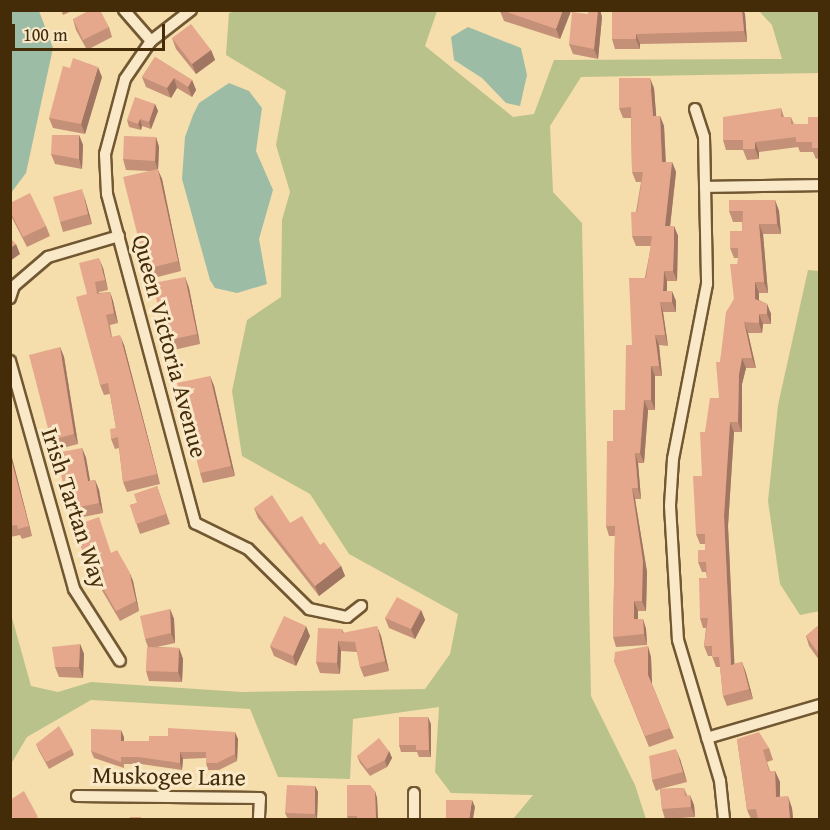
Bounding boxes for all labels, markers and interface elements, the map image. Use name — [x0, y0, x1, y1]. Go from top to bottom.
scale bar — [15, 12, 168, 50]
text: 100 m — [23, 21, 68, 48]
street label: Queen Victoria Avenue — [126, 231, 214, 461]
street label: Irish Tartan Way — [35, 424, 115, 592]
street label: Muskogee Lane — [92, 760, 246, 792]

